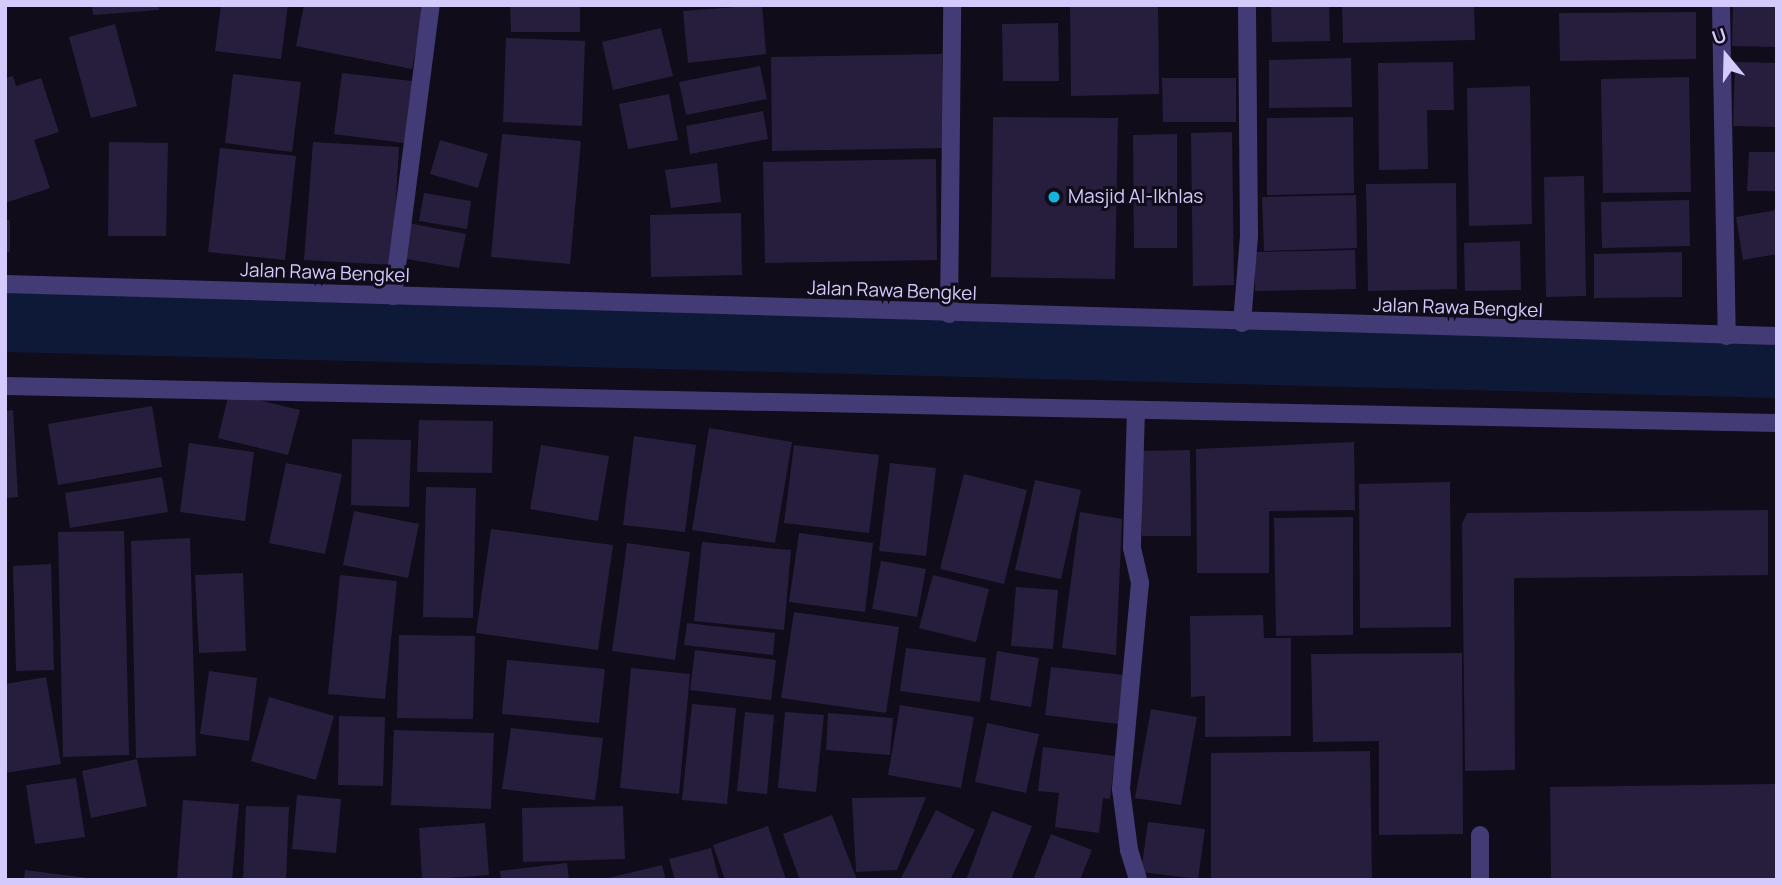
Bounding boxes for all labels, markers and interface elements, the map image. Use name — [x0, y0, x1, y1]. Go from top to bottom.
north arrow — [1691, 21, 1761, 91]
text: U — [1708, 22, 1730, 51]
place label: Masjid Al-Ikhlas — [1068, 186, 1203, 208]
marker: Masjid Al-Ikhlas — [1046, 189, 1062, 205]
street label: Jalan Rawa Bengkel — [240, 259, 410, 287]
street label: Jalan Rawa Bengkel — [807, 277, 977, 305]
street label: Jalan Rawa Bengkel — [1373, 294, 1543, 322]

